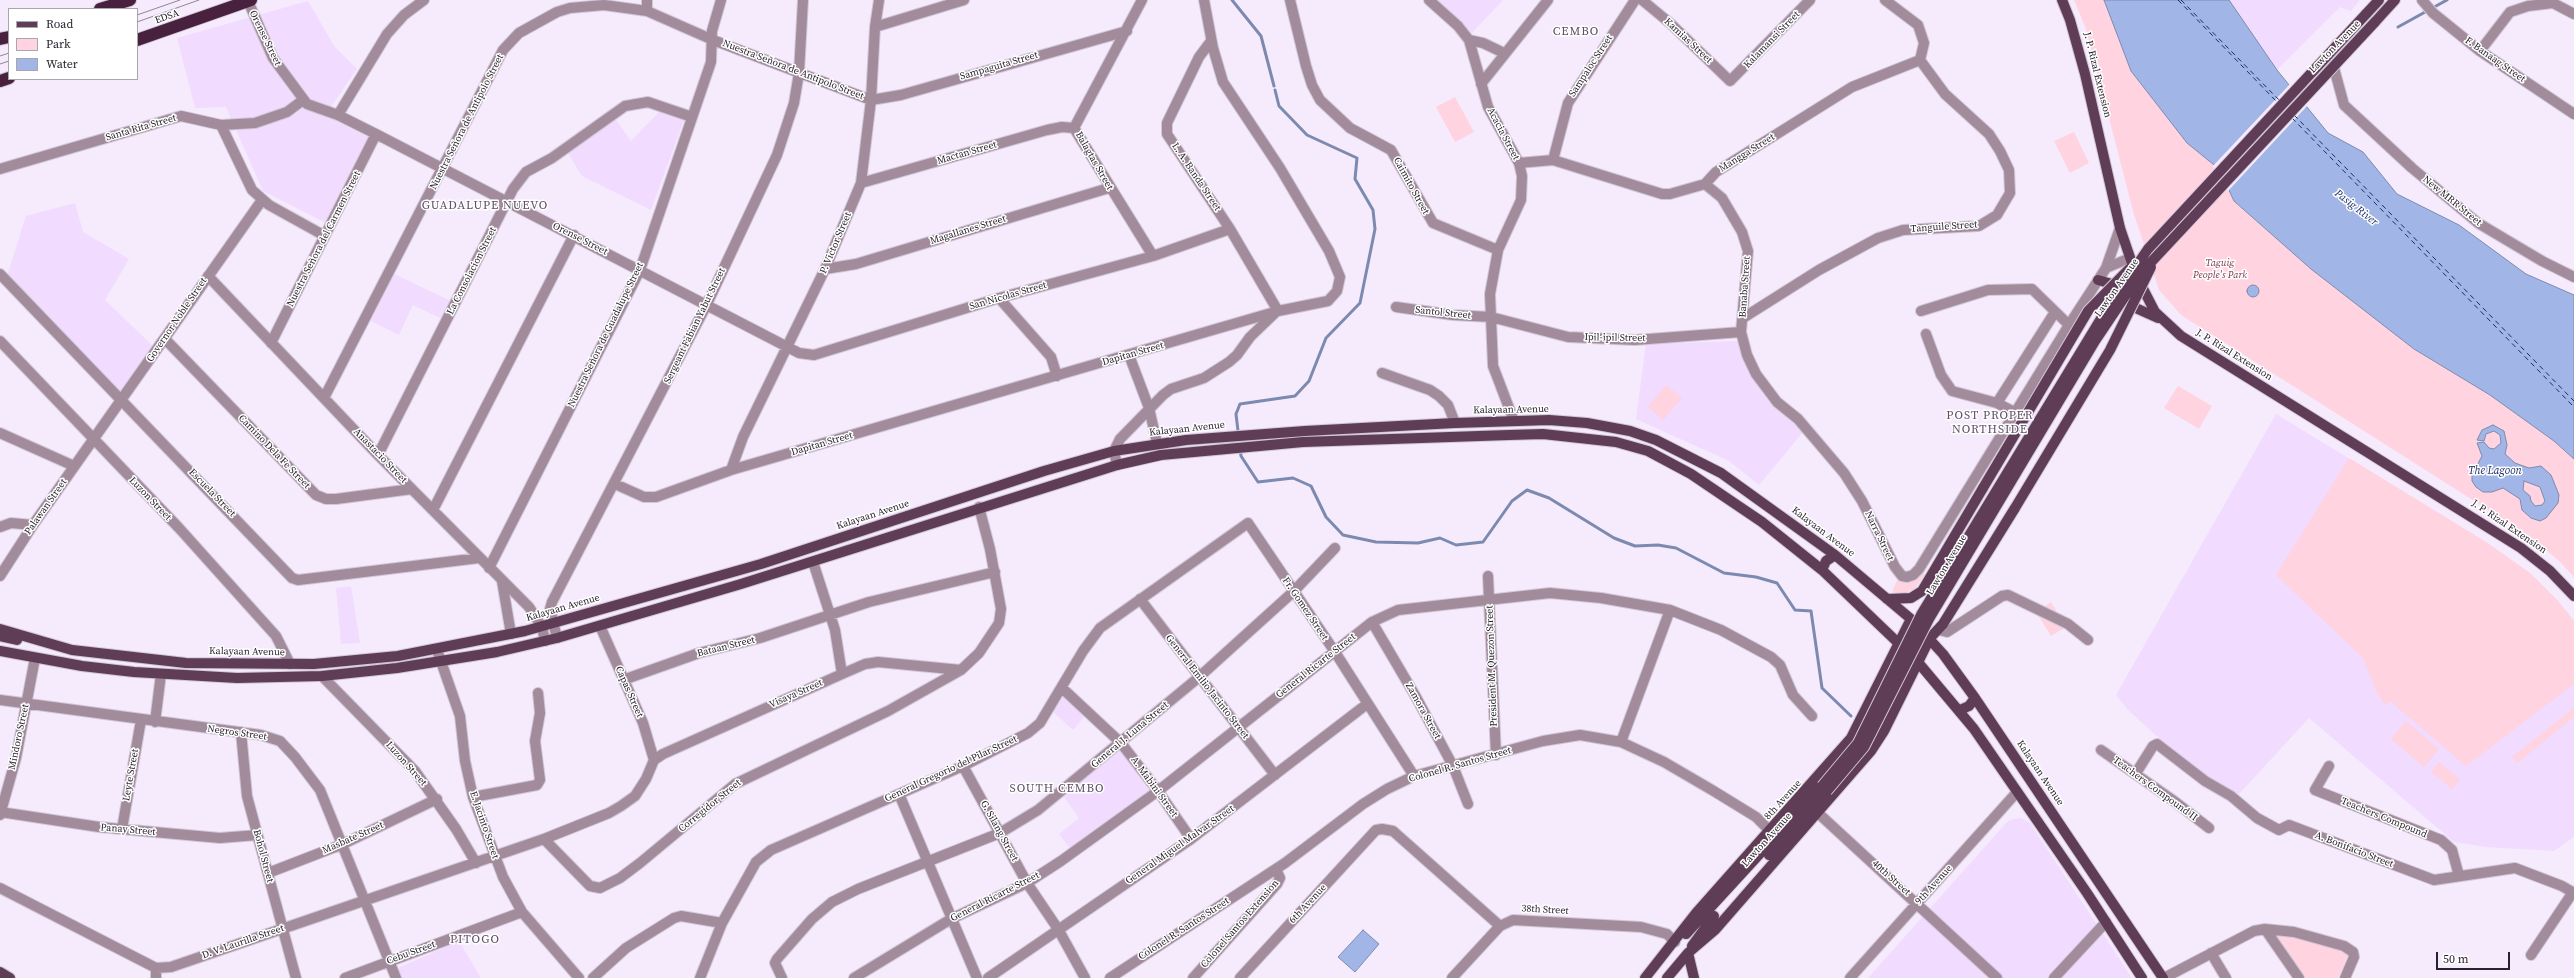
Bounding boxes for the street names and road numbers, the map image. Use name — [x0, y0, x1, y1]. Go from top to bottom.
street label: EDSA — [153, 7, 181, 27]
street label: Orense Street — [246, 8, 284, 68]
street label: Kalamansi Street — [1742, 9, 1802, 71]
street label: Kamias Street — [1662, 16, 1714, 66]
street label: Lawton Avenue — [2307, 18, 2363, 76]
street label: J. P. Rizal Extension — [2081, 31, 2113, 119]
street label: Sampaloc Street — [1567, 33, 1615, 99]
street label: F. Banaag Street — [2462, 35, 2528, 85]
street label: Nuestra Señora de Antipolo Street — [721, 37, 865, 103]
street label: Sampaguita Street — [959, 49, 1039, 83]
street label: Nuestra Señora de Antipolo Street — [428, 52, 506, 192]
street label: Acacia Street — [1484, 106, 1522, 162]
street label: Santa Rita Street — [104, 112, 178, 144]
street label: Balagtas Street — [1072, 130, 1116, 192]
street label: Mangga Street — [1717, 131, 1777, 175]
street label: Mactan Street — [936, 139, 998, 167]
street label: L. A. Banda Street — [1169, 141, 1223, 213]
street label: Caimito Street — [1390, 155, 1432, 217]
street label: Nuestra Señora del Carmen Street — [285, 169, 363, 309]
street label: New MRR Street — [2420, 174, 2484, 228]
street label: P. Victor Street — [818, 210, 854, 276]
street label: Magallanes Street — [929, 213, 1007, 247]
street label: Tanguile Street — [1910, 219, 1978, 235]
street label: Orense Street — [551, 220, 609, 258]
street label: La Consolacion Street — [445, 225, 499, 317]
street label: Banaba Street — [1737, 256, 1753, 318]
street label: Lawton Avenue — [2092, 256, 2142, 320]
street label: Nuestra Señora de Guadalupe Street — [566, 261, 646, 409]
street label: Sergeant Fabian Yabut Street — [662, 266, 728, 386]
street label: Governor Noble Street — [144, 276, 210, 364]
street label: San Nicolas Street — [968, 279, 1048, 313]
street label: Santol Street — [1415, 304, 1471, 322]
street label: J. P. Rizal Extension — [2194, 327, 2274, 383]
street label: Ipil-ipil Street — [1584, 331, 1646, 345]
street label: Dapitan Street — [1101, 340, 1165, 368]
street label: Kalayaan Avenue — [1473, 403, 1549, 417]
street label: Camino Dela Fe Street — [236, 412, 312, 492]
street label: Kalayaan Avenue — [1149, 419, 1225, 439]
street label: Anastacio Street — [351, 426, 409, 486]
street label: Dapitan Street — [790, 430, 854, 458]
street label: Escuela Street — [186, 466, 238, 520]
street label: Luzon Street — [126, 475, 174, 523]
street label: Palawan Street — [22, 477, 70, 537]
street label: J. P. Rizal Extension — [2469, 497, 2549, 557]
street label: Kalayaan Avenue — [835, 498, 911, 532]
street label: Kalayaan Avenue — [1789, 504, 1857, 560]
street label: Narra Street — [1862, 509, 1896, 563]
street label: Lawton Avenue — [1924, 533, 1970, 597]
street label: Fr. Gomez Street — [1280, 575, 1330, 643]
street label: Kalayaan Avenue — [525, 592, 601, 624]
street label: President M. Quezon Street — [1484, 605, 1500, 727]
street label: General Ricarte Street — [1274, 631, 1358, 701]
street label: General Emilio Jacinto Street — [1163, 633, 1251, 741]
street label: Bataan Street — [696, 634, 756, 660]
street label: Kalayaan Avenue — [209, 645, 285, 659]
street label: Capas Street — [612, 665, 646, 719]
street label: Visaya Street — [768, 677, 824, 711]
street label: Zamora Street — [1403, 681, 1443, 741]
street label: General J. Luna Street — [1089, 699, 1171, 771]
street label: Mindoro Street — [6, 703, 32, 771]
street label: Negros Street — [207, 723, 267, 743]
street label: General Gregorio del Pilar Street — [883, 733, 1019, 805]
street label: Kalayaan Avenue — [2014, 738, 2066, 808]
street label: Luzon Street — [383, 739, 429, 789]
street label: Colonel R. Santos Street — [1407, 745, 1513, 785]
street label: Leyte Street — [121, 748, 141, 802]
street label: A. Mabini Street — [1128, 754, 1180, 820]
street label: Teachers Compound II — [2110, 754, 2200, 824]
street label: Corregidor Street — [676, 777, 744, 835]
street label: 8th Avenue — [1762, 778, 1804, 822]
street label: E. Jacinto Street — [467, 790, 501, 860]
street label: Teachers Compound — [2339, 795, 2429, 841]
street label: G. Silang Street — [977, 799, 1021, 863]
street label: General Miguel Malvar Street — [1123, 803, 1237, 887]
street label: Lawton Avenue — [1740, 811, 1794, 869]
street label: Masbate Street — [321, 819, 385, 857]
street label: Panay Street — [100, 822, 156, 838]
street label: Bohol Street — [250, 828, 276, 884]
street label: A. Bonifacio Street — [2313, 830, 2395, 870]
street label: 40th Street — [1869, 858, 1913, 898]
street label: 9th Avenue — [1913, 863, 1955, 907]
street label: General Ricarte Street — [949, 869, 1041, 925]
street label: Colonel Santos Extension — [1199, 878, 1281, 970]
street label: 6th Avenue — [1287, 882, 1329, 926]
street label: Colonel R. Santos Street — [1136, 895, 1232, 963]
street label: 38th Street — [1521, 903, 1569, 917]
street label: D. V. Laurilla Street — [200, 922, 286, 962]
street label: Cebu Street — [385, 939, 437, 967]

